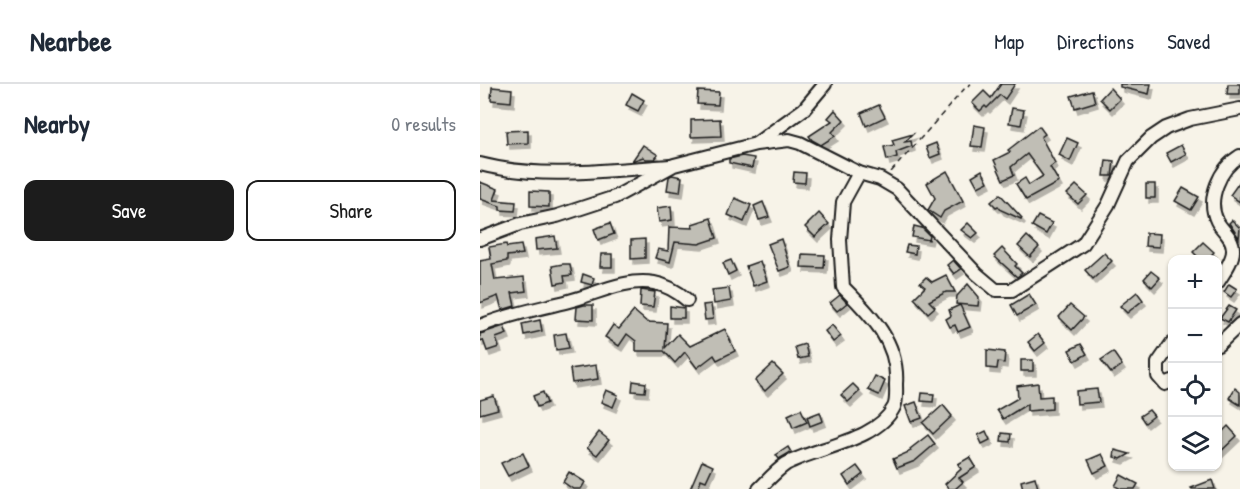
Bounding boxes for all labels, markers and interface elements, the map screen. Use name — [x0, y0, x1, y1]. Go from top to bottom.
text: Nearbee — [30, 22, 112, 60]
text: Map — [994, 27, 1024, 56]
text: Directions — [1057, 27, 1134, 56]
text: Saved — [1167, 27, 1210, 56]
text: Nearby — [24, 106, 90, 141]
text: 0 results — [391, 110, 456, 137]
button: Save — [24, 180, 234, 241]
button: Share — [246, 180, 456, 241]
map controls — [1168, 255, 1222, 471]
button: + — [1168, 255, 1222, 309]
button: − — [1168, 309, 1222, 363]
button: locate — [1168, 363, 1222, 417]
button: layers — [1168, 417, 1222, 471]

